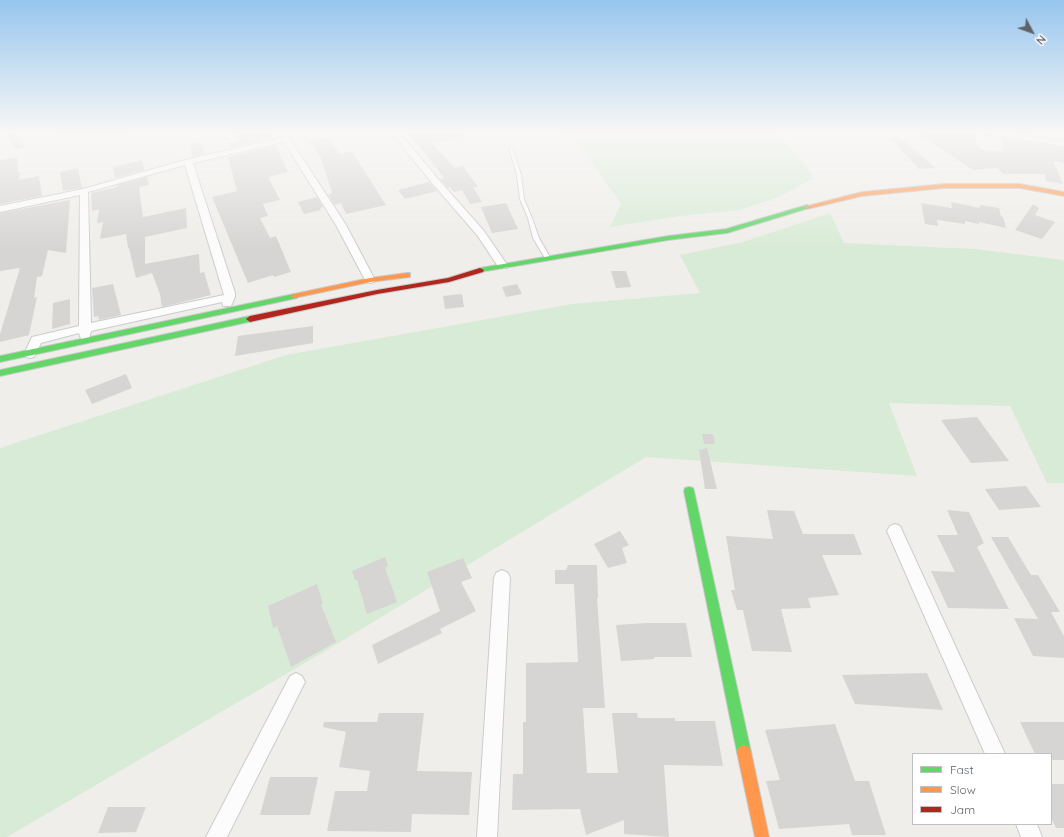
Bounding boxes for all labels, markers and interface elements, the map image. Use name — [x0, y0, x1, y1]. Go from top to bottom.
north arrow — [1012, 12, 1052, 52]
text: N — [1033, 32, 1049, 48]
legend — [912, 753, 1052, 825]
text: Fast — [950, 762, 974, 777]
text: Slow — [950, 782, 976, 797]
text: Jam — [950, 802, 975, 817]

